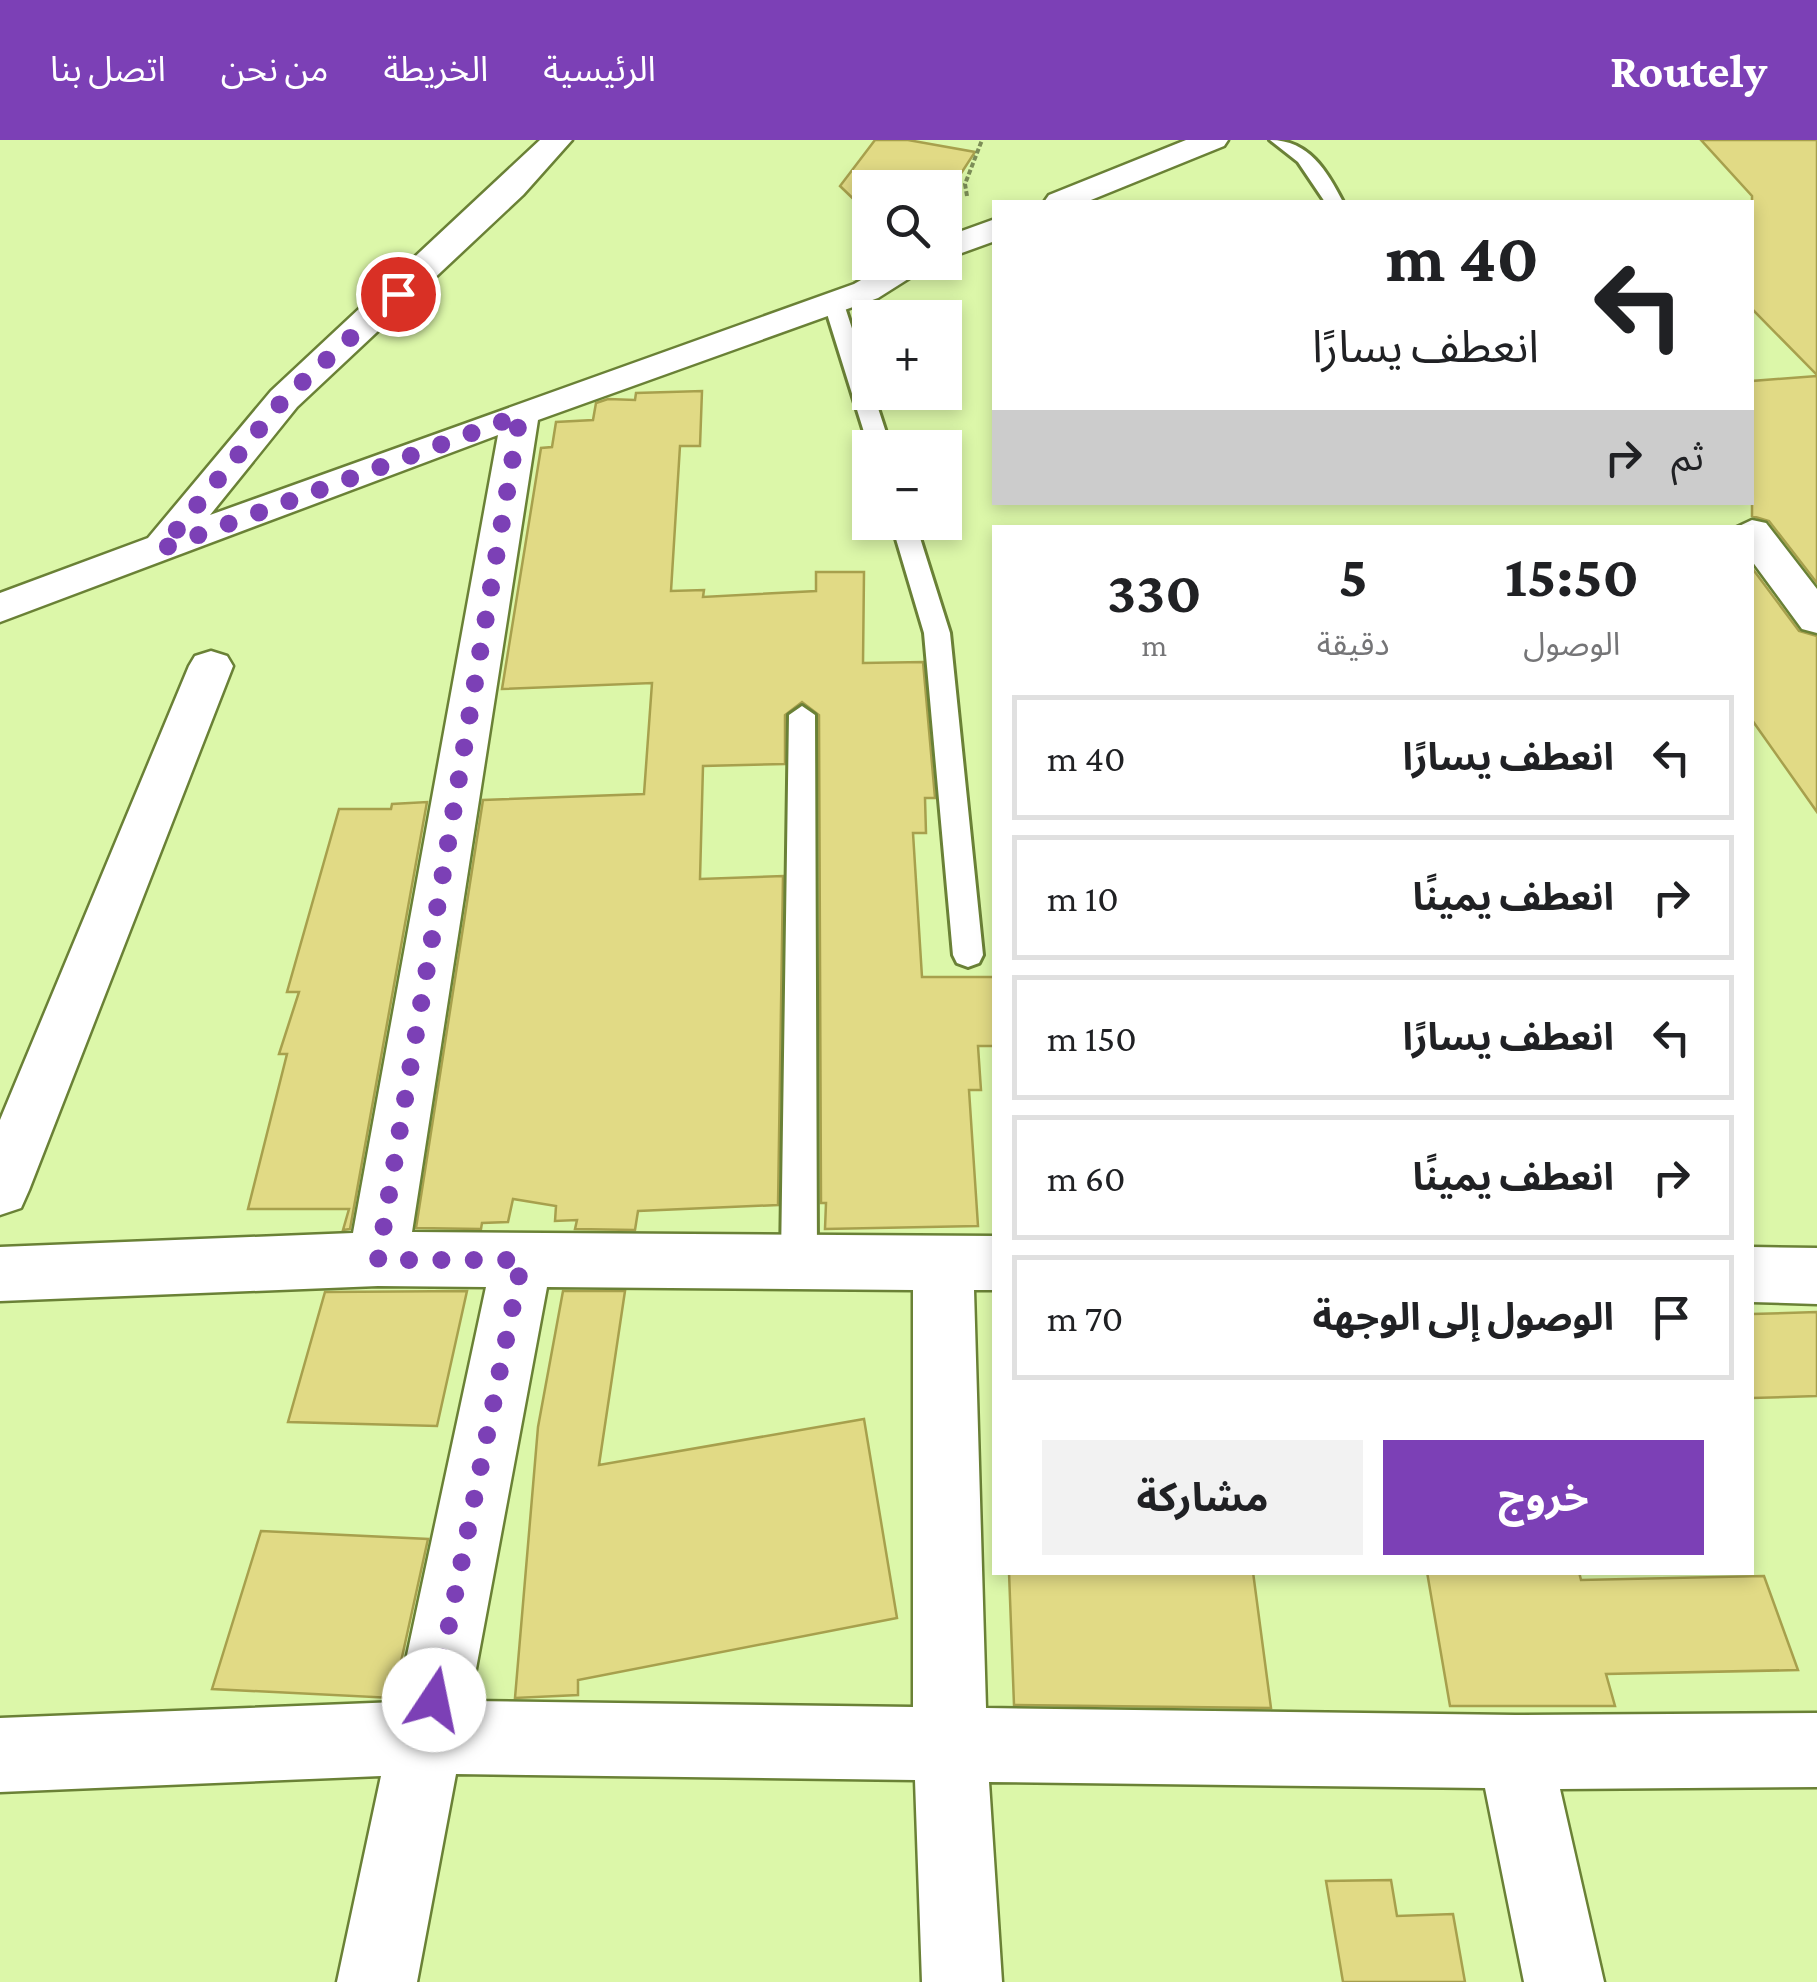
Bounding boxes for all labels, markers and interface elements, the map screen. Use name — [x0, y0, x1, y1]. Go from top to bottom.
text: Routely — [1610, 44, 1767, 97]
text: اتصل بنا — [50, 50, 166, 89]
text: من نحن — [221, 50, 328, 89]
text: الخريطة — [383, 50, 488, 89]
text: الرئيسية — [543, 50, 656, 89]
map controls — [852, 170, 962, 540]
button: search — [852, 170, 962, 280]
text: 40 m — [1386, 218, 1539, 296]
icon: left — [1574, 240, 1704, 370]
pin — [356, 252, 441, 337]
icon: arrive — [371, 267, 426, 322]
button: + — [852, 300, 962, 410]
text: انعطف يسارًا — [1312, 322, 1539, 372]
button: − — [852, 430, 962, 540]
icon: right — [1596, 430, 1651, 485]
text: ثم — [1671, 436, 1704, 478]
text: 5 — [1338, 542, 1368, 609]
text: 15:50 — [1505, 542, 1639, 609]
text: 330 — [1107, 558, 1202, 625]
text: دقيقة — [1317, 626, 1390, 662]
text: الوصول — [1523, 626, 1620, 662]
text: m — [1142, 627, 1167, 663]
icon: left — [1644, 730, 1699, 785]
text: انعطف يسارًا — [1403, 736, 1614, 778]
text: 40 m — [1047, 737, 1126, 779]
icon: right — [1644, 870, 1699, 925]
text: انعطف يمينًا — [1412, 876, 1614, 918]
text: 10 m — [1047, 877, 1119, 919]
icon: left — [1644, 1010, 1699, 1065]
text: انعطف يسارًا — [1403, 1016, 1614, 1058]
text: 150 m — [1047, 1017, 1137, 1059]
icon: right — [1644, 1150, 1699, 1205]
text: انعطف يمينًا — [1412, 1156, 1614, 1198]
text: 60 m — [1047, 1157, 1125, 1199]
icon: arrive — [1644, 1290, 1699, 1345]
text: الوصول إلى الوجهة — [1312, 1296, 1614, 1338]
text: 70 m — [1047, 1297, 1123, 1339]
button: مشاركة — [1042, 1440, 1363, 1555]
button: خروج — [1383, 1440, 1704, 1555]
position arrow — [382, 1648, 486, 1752]

